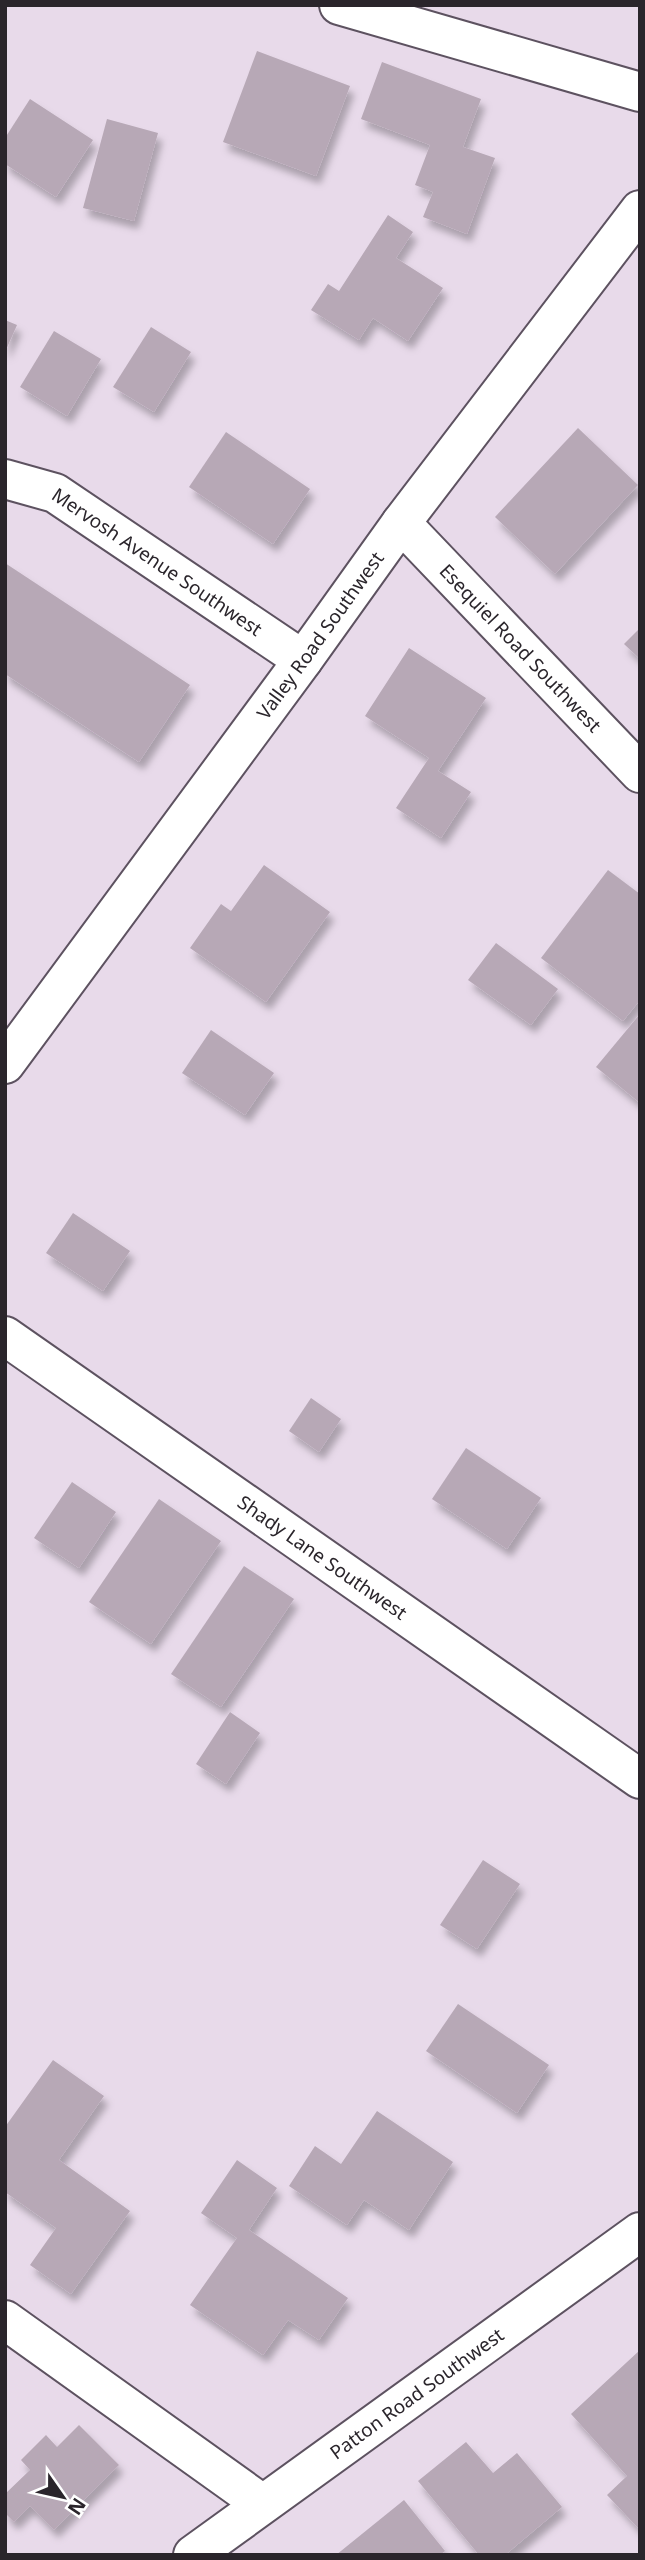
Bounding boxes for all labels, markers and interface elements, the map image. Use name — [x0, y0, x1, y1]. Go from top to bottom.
street label: Mervosh Avenue Southwest — [47, 482, 267, 642]
street label: Valley Road Southwest — [251, 546, 390, 724]
street label: Esequiel Road Southwest — [434, 558, 607, 738]
street label: Shady Lane Southwest — [232, 1489, 412, 1626]
street label: Patton Road Southwest — [325, 2322, 509, 2465]
north arrow — [28, 2462, 98, 2532]
text: N — [62, 2493, 92, 2520]

